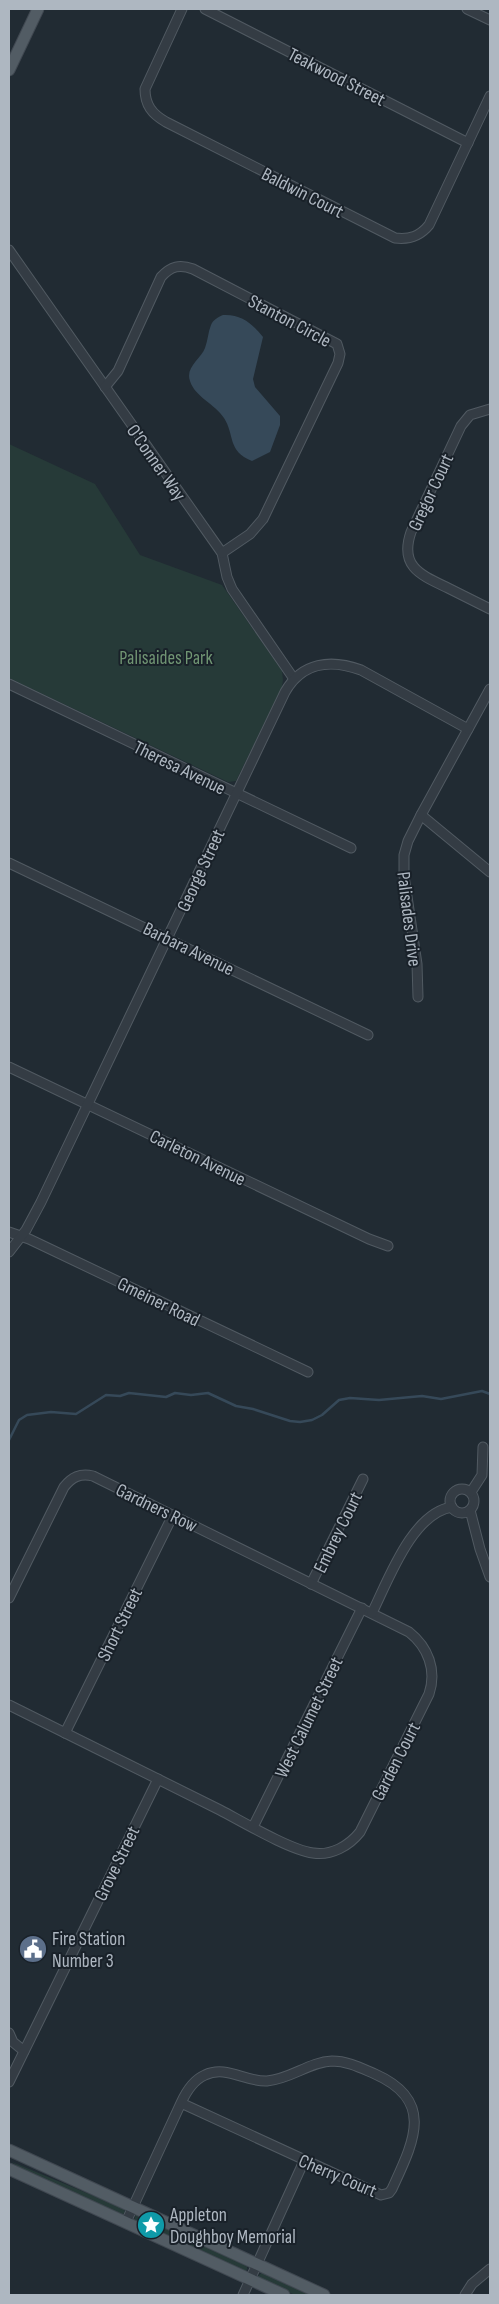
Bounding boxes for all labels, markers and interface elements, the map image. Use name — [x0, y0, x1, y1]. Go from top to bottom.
street label: Teakwood Street — [284, 43, 389, 112]
street label: Baldwin Court — [257, 163, 347, 224]
street label: Stanton Circle — [244, 290, 335, 353]
street label: O'Conner Way — [121, 420, 191, 506]
street label: Gregor Court — [403, 450, 459, 535]
park label: Palisaides Park — [119, 647, 213, 670]
street label: Theresa Avenue — [130, 736, 229, 801]
street label: George Street — [172, 826, 231, 915]
street label: Palisades Drive — [391, 871, 426, 968]
street label: Barbara Avenue — [139, 917, 238, 981]
street label: Carleton Avenue — [146, 1125, 249, 1191]
street label: Gmeiner Road — [113, 1273, 203, 1332]
street label: Gardners Row — [112, 1479, 201, 1538]
street label: Embrey Court — [309, 1488, 368, 1577]
street label: Short Street — [93, 1584, 148, 1665]
street label: West Calumet Street — [270, 1653, 349, 1782]
street label: Garden Court — [367, 1718, 426, 1805]
street label: Grove Street — [89, 1822, 145, 1905]
place label: Fire Station Number 3 — [52, 1928, 125, 1973]
public building icon: Fire Station Number 3 — [18, 1934, 48, 1964]
street label: Cherry Court — [295, 2150, 380, 2203]
place label: Appleton Doughboy Memorial — [169, 2204, 296, 2249]
place icon: Appleton Doughboy Memorial — [136, 2210, 166, 2240]

